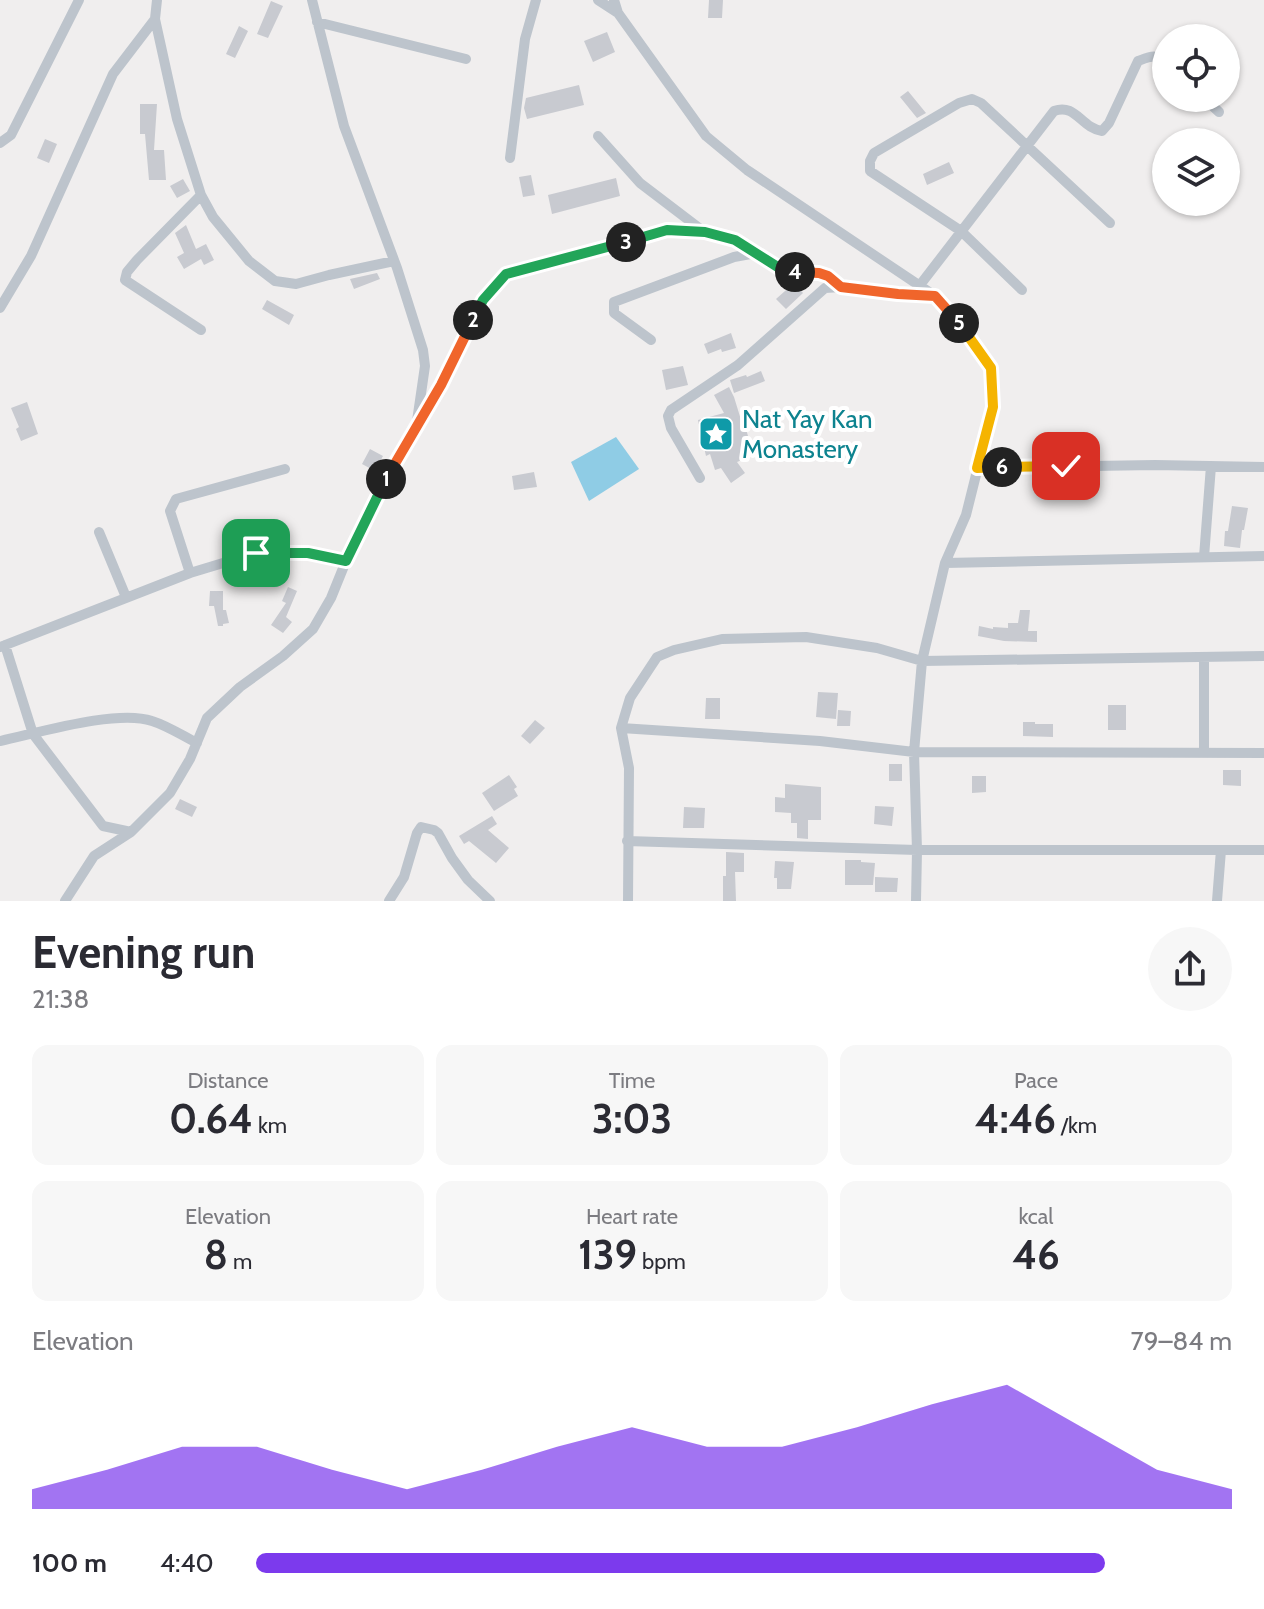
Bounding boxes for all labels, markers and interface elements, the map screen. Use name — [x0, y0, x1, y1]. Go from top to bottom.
map controls — [1152, 24, 1240, 216]
button: locate — [1152, 24, 1240, 112]
button: layers — [1152, 128, 1240, 216]
pin: 3 — [606, 222, 646, 262]
text: 3 — [620, 228, 632, 255]
pin: 4 — [775, 252, 815, 292]
text: 4 — [788, 258, 802, 285]
pin: 2 — [453, 300, 493, 340]
pin: 5 — [939, 303, 979, 343]
text: 2 — [467, 306, 479, 333]
text: 5 — [953, 309, 965, 336]
place label: Nat Yay Kan Monastery — [742, 403, 873, 465]
place icon: Nat Yay Kan Monastery — [697, 415, 735, 453]
pin — [1032, 432, 1100, 500]
icon: check — [1044, 444, 1088, 488]
pin: 6 — [982, 447, 1022, 487]
text: 6 — [996, 453, 1008, 480]
pin: 1 — [366, 459, 406, 499]
text: 1 — [382, 465, 390, 492]
pin — [222, 519, 290, 587]
icon: arrive — [234, 531, 278, 575]
text: Evening run — [32, 926, 255, 979]
button: share — [1148, 927, 1232, 1011]
text: 21:38 — [32, 983, 89, 1015]
text: Distance — [188, 1067, 268, 1094]
text: Time — [609, 1067, 655, 1094]
text: Pace — [1014, 1067, 1058, 1094]
text: 0.64 — [169, 1094, 253, 1143]
text: 3:03 — [592, 1094, 672, 1143]
text: 4:46 — [975, 1094, 1056, 1143]
text: km — [253, 1112, 287, 1139]
text: /km — [1056, 1112, 1097, 1139]
text: Elevation — [185, 1203, 271, 1230]
text: Heart rate — [586, 1203, 678, 1230]
text: kcal — [1018, 1203, 1054, 1230]
text: 8 — [204, 1230, 228, 1279]
text: 139 — [578, 1230, 637, 1279]
text: 46 — [1012, 1230, 1060, 1279]
text: m — [228, 1248, 252, 1275]
text: bpm — [637, 1248, 686, 1275]
text: Elevation — [32, 1325, 134, 1357]
text: 79–84 m — [1131, 1325, 1232, 1357]
text: 100 m — [32, 1547, 107, 1579]
text: 4:40 — [160, 1547, 214, 1579]

